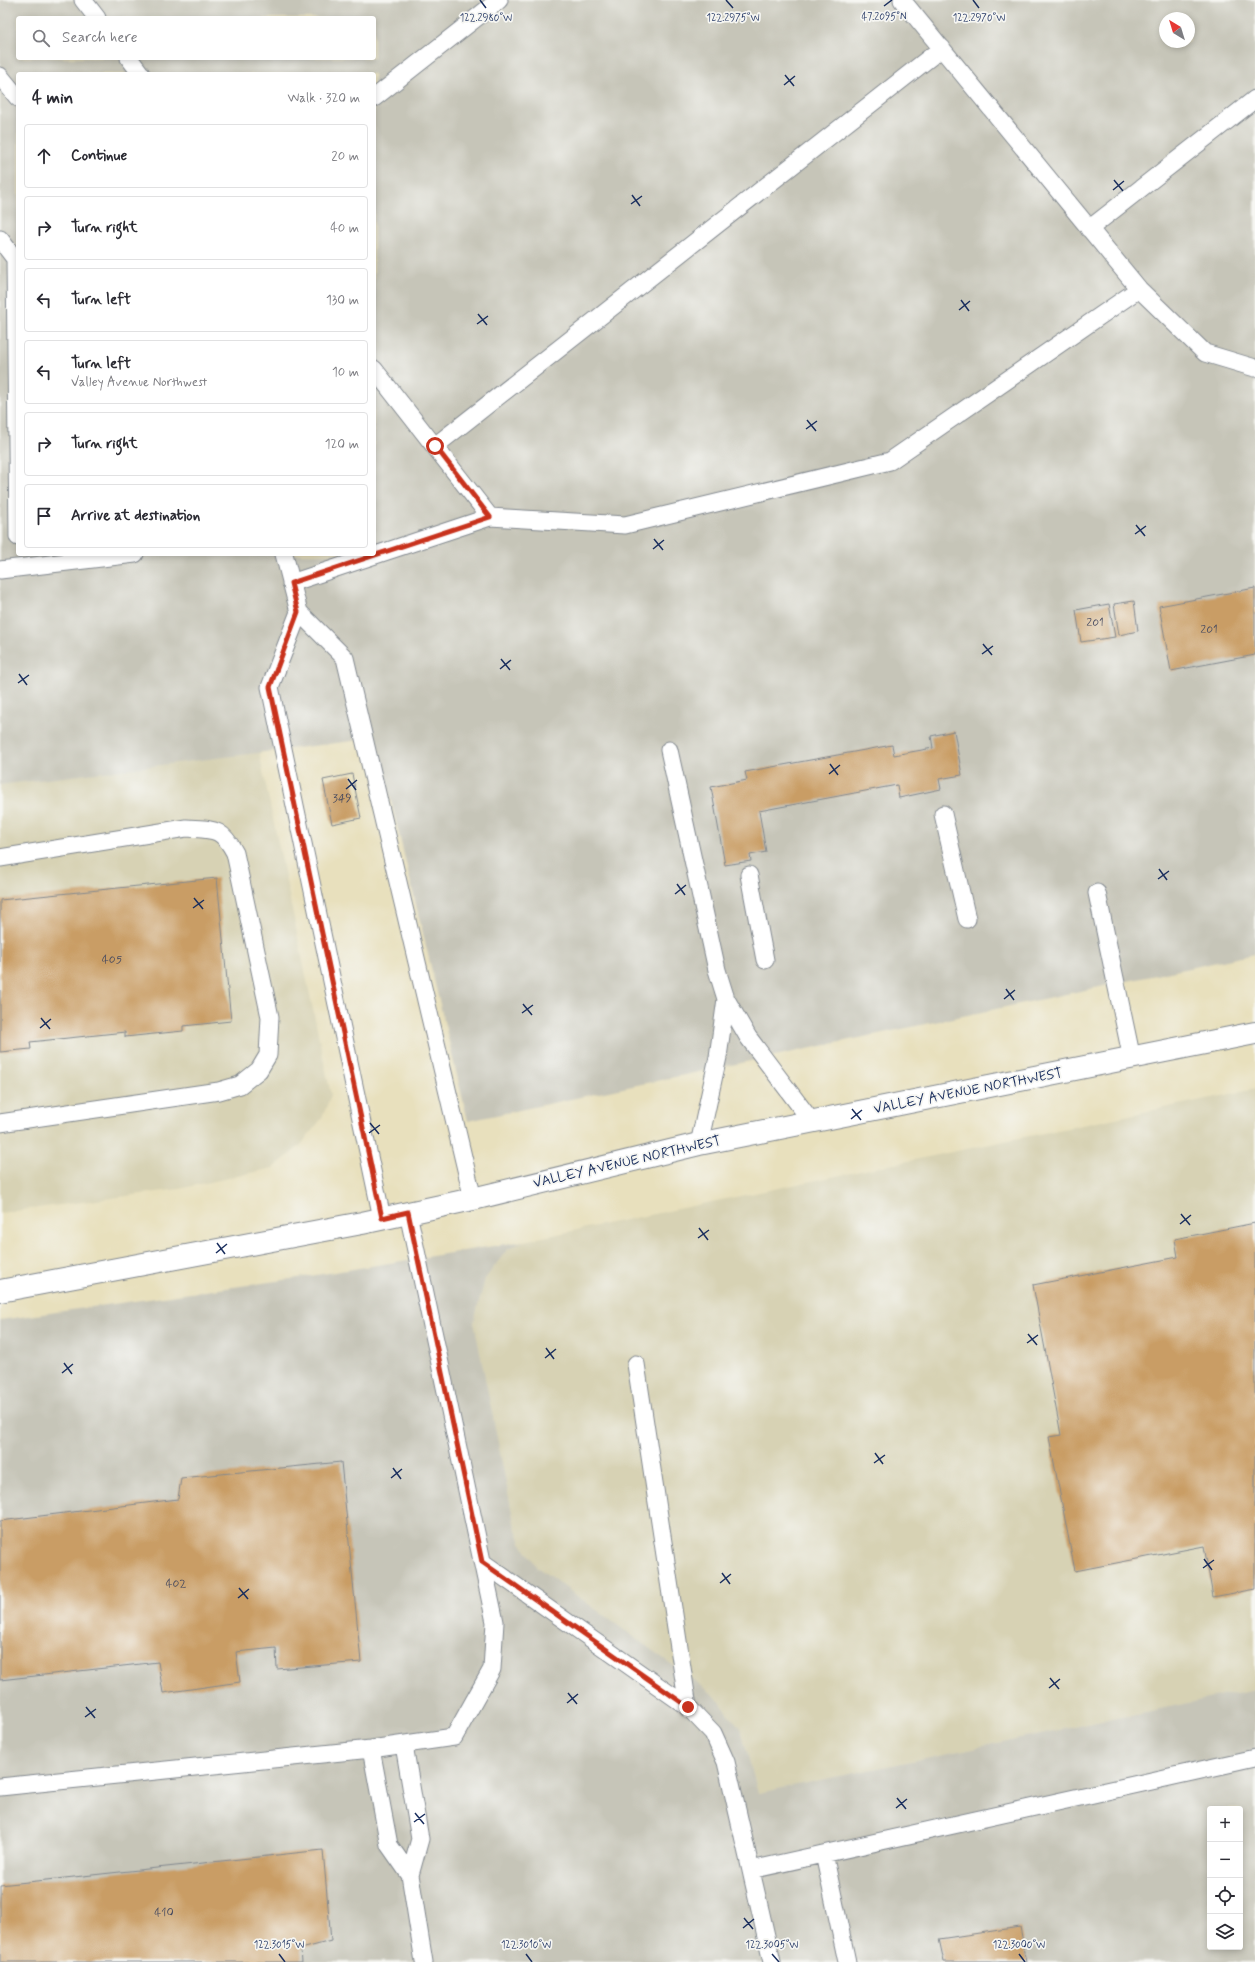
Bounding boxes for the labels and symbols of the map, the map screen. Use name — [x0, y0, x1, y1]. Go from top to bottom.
text: 47.2095°N — [861, 10, 907, 24]
text: 122.2980°W — [460, 11, 512, 25]
text: 122.2975°W — [707, 11, 759, 25]
text: 122.2970°W — [953, 11, 1005, 25]
north arrow — [1159, 12, 1195, 48]
route start — [426, 437, 444, 455]
house number: 201 — [1086, 615, 1104, 631]
house number: 201 — [1200, 622, 1218, 638]
house number: 349 — [332, 791, 352, 807]
house number: 405 — [102, 952, 123, 968]
street label: VALLEY AVENUE NORTHWEST — [872, 1064, 1064, 1118]
street label: VALLEY AVENUE NORTHWEST — [531, 1132, 723, 1192]
house number: 402 — [165, 1576, 187, 1592]
route end — [679, 1698, 697, 1716]
house number: 410 — [154, 1905, 174, 1921]
text: 122.3015°W — [254, 1938, 304, 1952]
text: 122.3010°W — [501, 1938, 551, 1952]
text: 122.3005°W — [746, 1938, 798, 1952]
text: 122.3000°W — [993, 1938, 1045, 1952]

